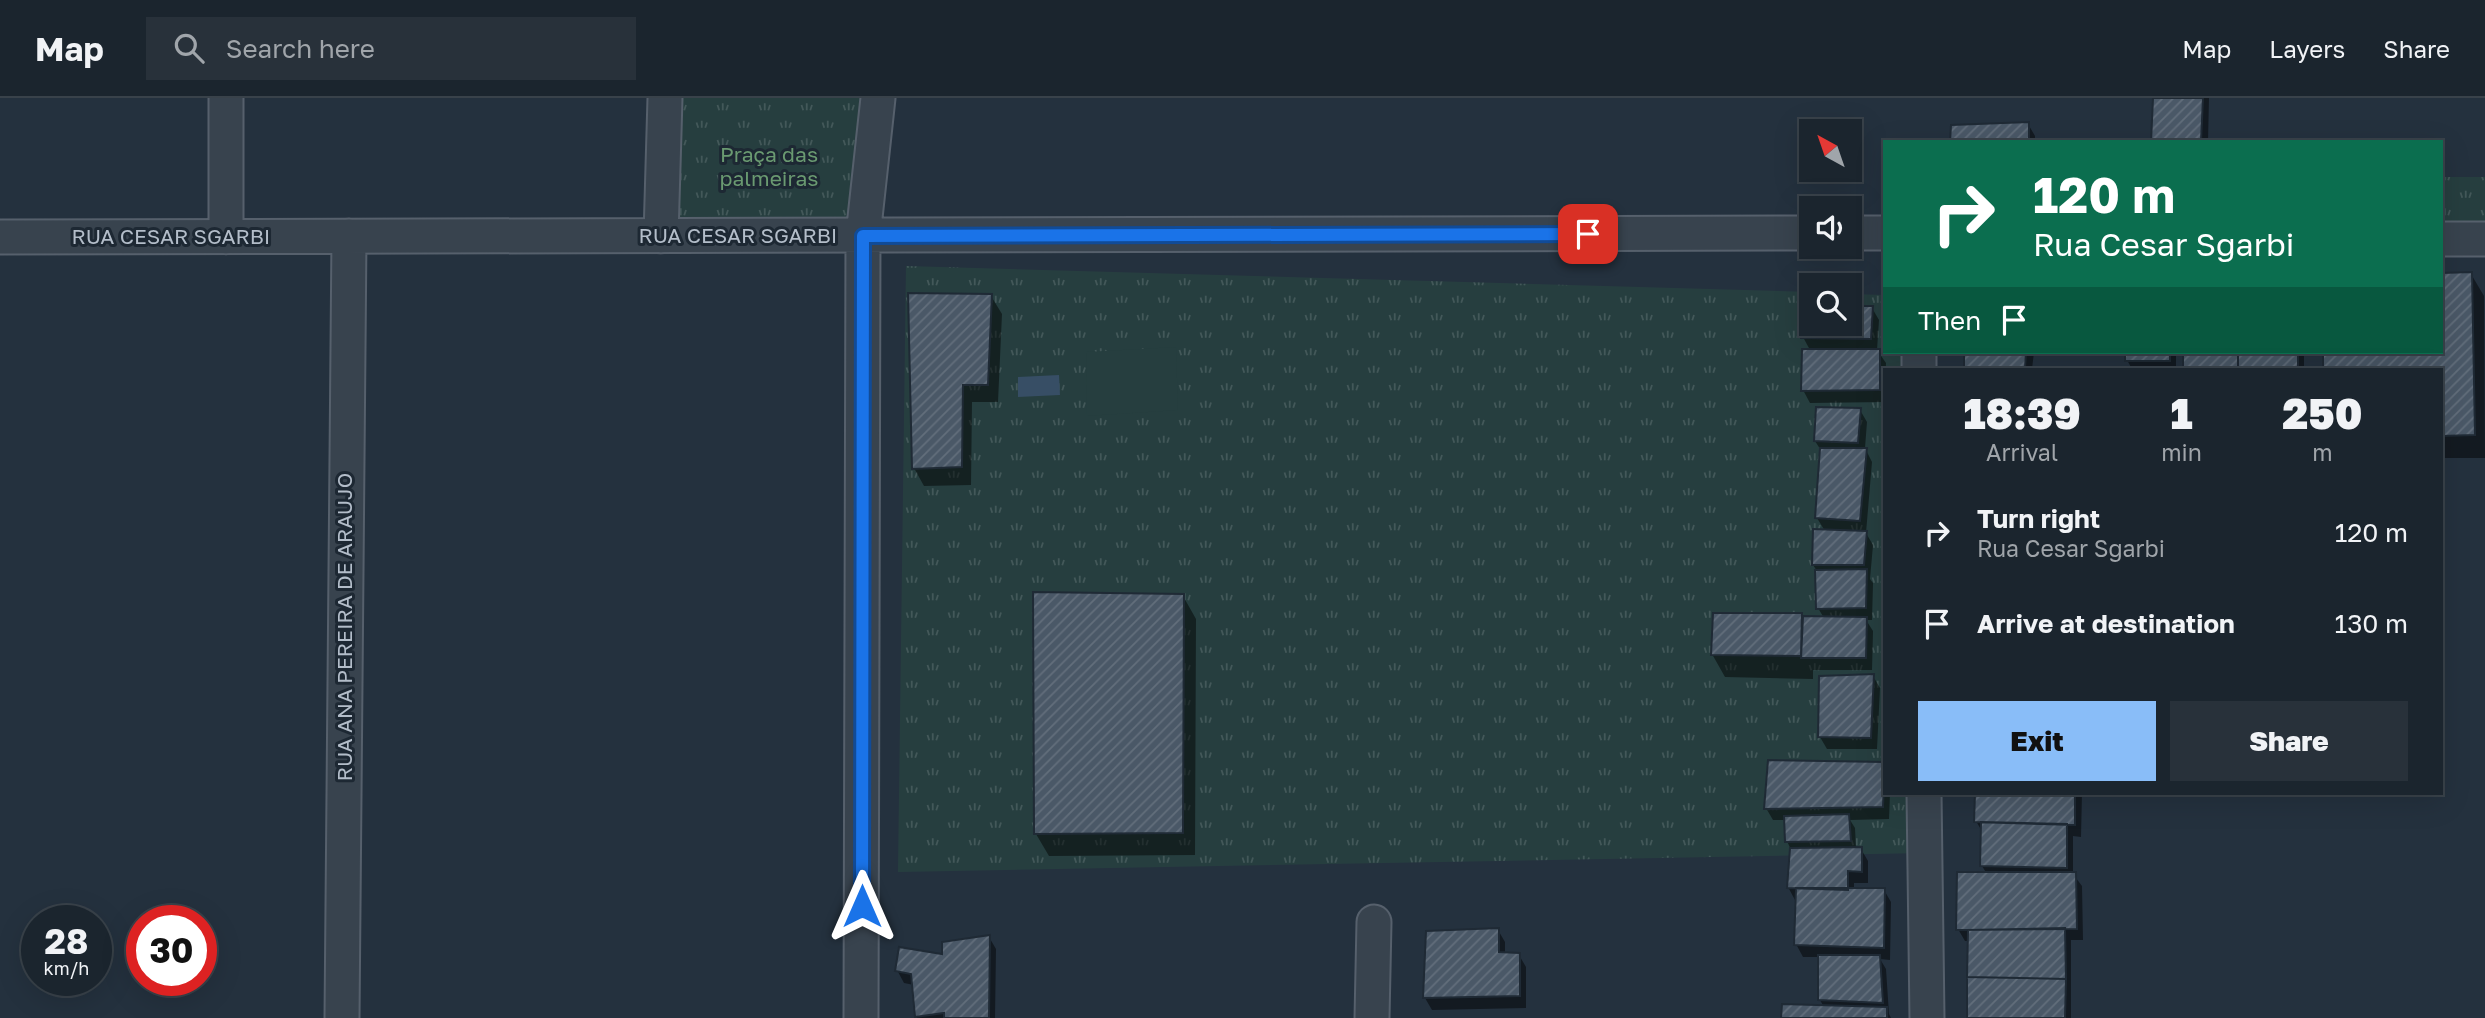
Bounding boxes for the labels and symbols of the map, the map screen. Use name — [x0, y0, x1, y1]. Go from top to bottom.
north arrow — [1799, 119, 1862, 182]
park label: Praça das palmeiras — [720, 141, 818, 191]
pin — [1558, 204, 1618, 264]
street label: RUA CESAR SGARBI — [639, 222, 837, 248]
street label: RUA CESAR SGARBI — [72, 223, 270, 249]
street label: RUA ANA PEREIRA DE ARAUJO — [331, 473, 357, 781]
position arrow — [825, 869, 899, 943]
speed limit sign: 30 — [126, 905, 217, 996]

